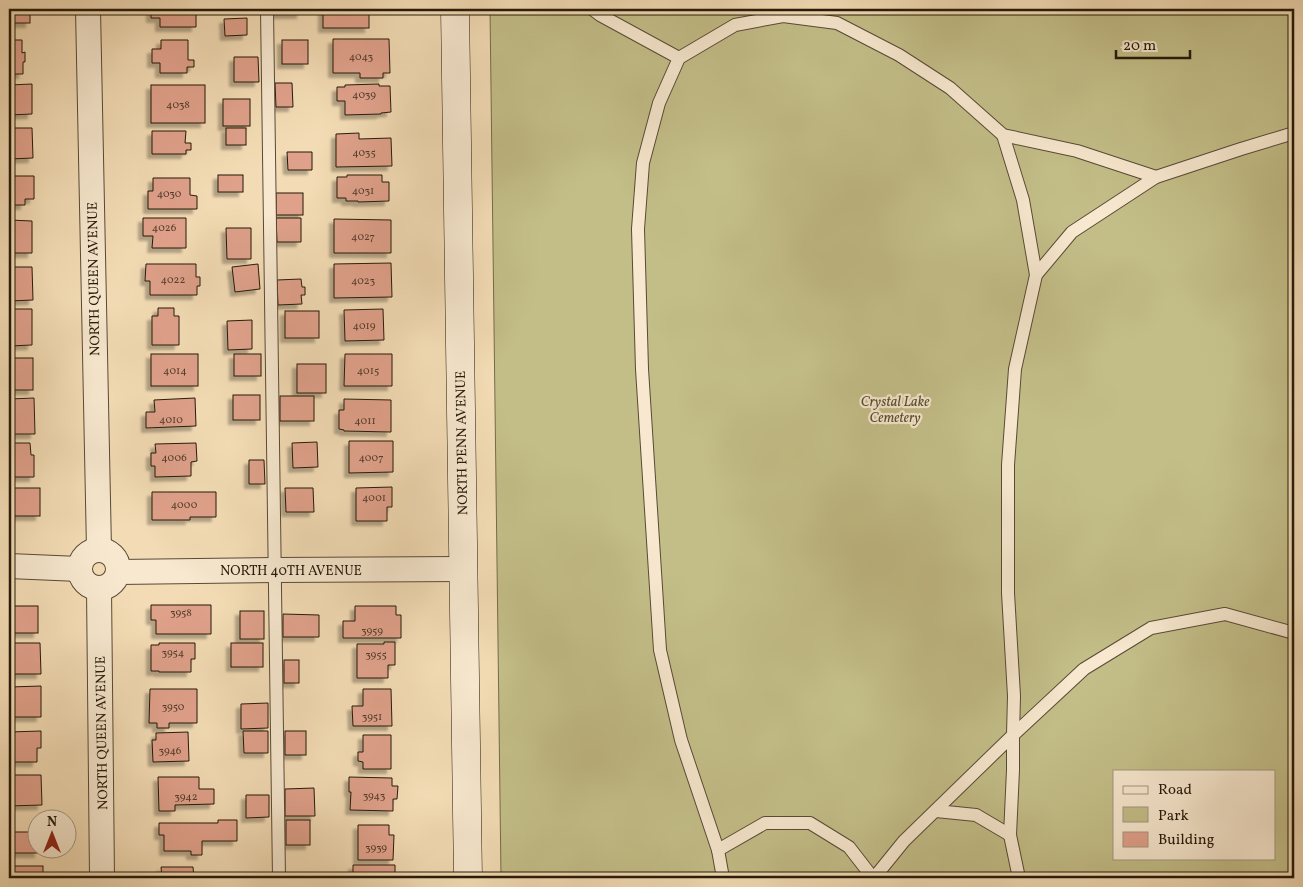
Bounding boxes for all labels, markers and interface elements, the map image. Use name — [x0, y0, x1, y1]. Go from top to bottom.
scale bar — [1116, 28, 1189, 60]
text: 20 m — [1123, 36, 1156, 57]
house number: 4043 — [349, 50, 374, 65]
house number: 4039 — [352, 88, 376, 103]
house number: 4038 — [166, 98, 190, 113]
house number: 4035 — [352, 146, 376, 161]
house number: 4031 — [352, 184, 374, 199]
house number: 4030 — [157, 187, 182, 202]
street label: NORTH QUEEN AVENUE — [84, 202, 105, 356]
house number: 4026 — [152, 221, 177, 236]
house number: 4027 — [351, 230, 375, 245]
house number: 4022 — [161, 273, 185, 288]
house number: 4023 — [351, 274, 375, 289]
house number: 4019 — [353, 319, 376, 334]
house number: 4014 — [163, 364, 187, 379]
house number: 4015 — [357, 364, 379, 379]
street label: NORTH PENN AVENUE — [452, 371, 473, 515]
park label: Crystal Lake Cemetery — [861, 393, 929, 428]
house number: 4010 — [159, 413, 183, 428]
house number: 4011 — [354, 414, 376, 429]
house number: 4006 — [161, 451, 187, 466]
house number: 4007 — [358, 451, 384, 466]
house number: 4001 — [362, 491, 386, 506]
house number: 4000 — [171, 498, 198, 513]
street label: NORTH 40TH AVENUE — [220, 562, 362, 581]
house number: 3958 — [170, 606, 192, 621]
house number: 3959 — [361, 624, 383, 639]
house number: 3954 — [162, 646, 185, 661]
house number: 3955 — [365, 648, 387, 663]
street label: NORTH QUEEN AVENUE — [92, 656, 113, 810]
house number: 3950 — [162, 700, 185, 715]
house number: 3951 — [362, 710, 382, 725]
house number: 3946 — [159, 744, 182, 759]
legend — [1113, 770, 1276, 860]
text: Road — [1158, 780, 1192, 801]
house number: 3943 — [363, 789, 386, 804]
house number: 3942 — [174, 790, 198, 805]
text: Park — [1158, 806, 1189, 827]
north arrow — [28, 810, 78, 860]
text: N — [47, 813, 57, 832]
text: Building — [1158, 830, 1215, 851]
house number: 3939 — [365, 841, 387, 856]

